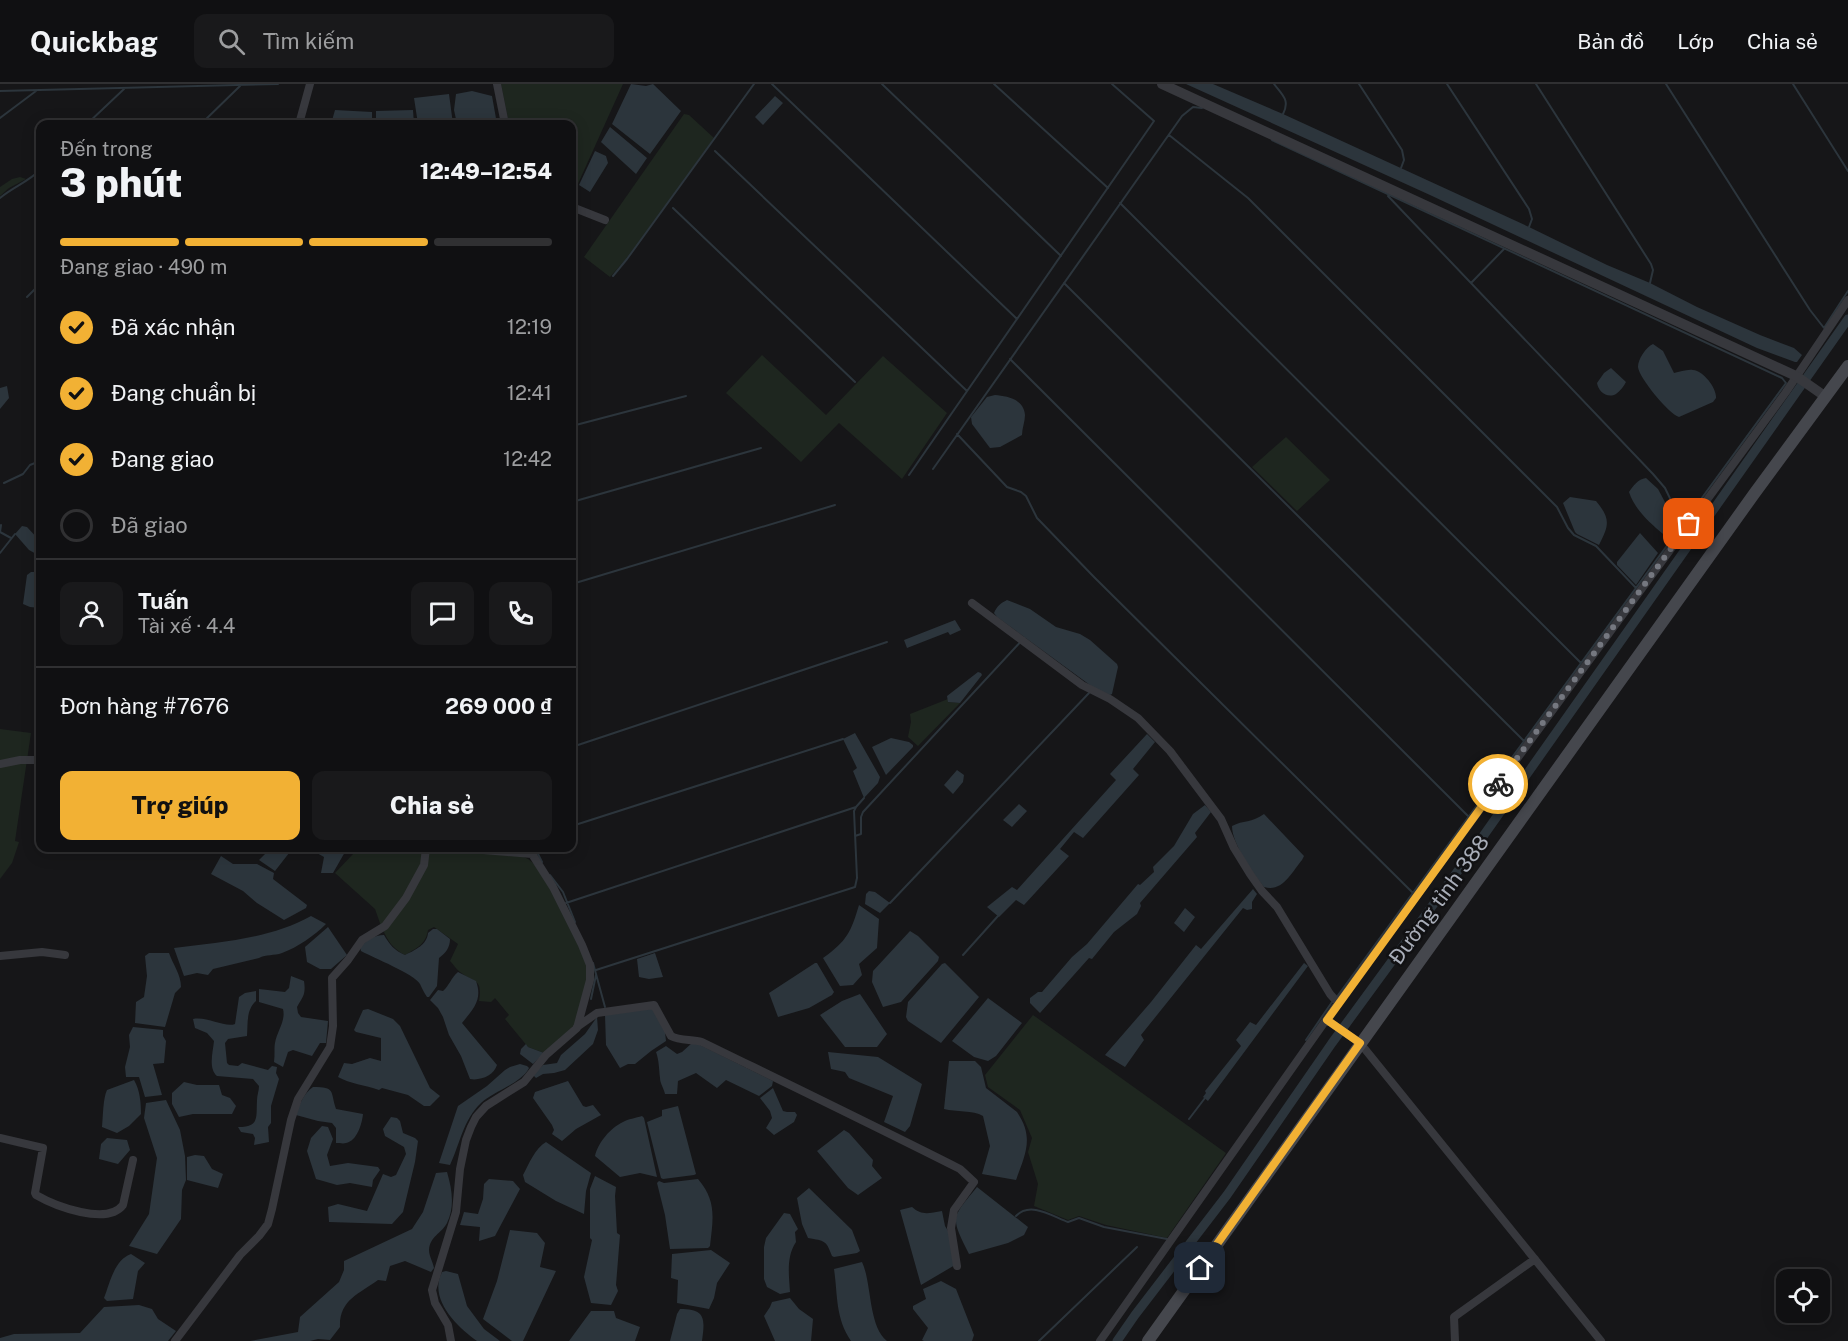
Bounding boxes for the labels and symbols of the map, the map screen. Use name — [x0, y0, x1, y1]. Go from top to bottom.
pin — [1663, 498, 1714, 549]
courier — [1468, 754, 1528, 814]
street label: Đường tỉnh 388 — [1383, 830, 1494, 969]
pin — [1174, 1242, 1225, 1293]

